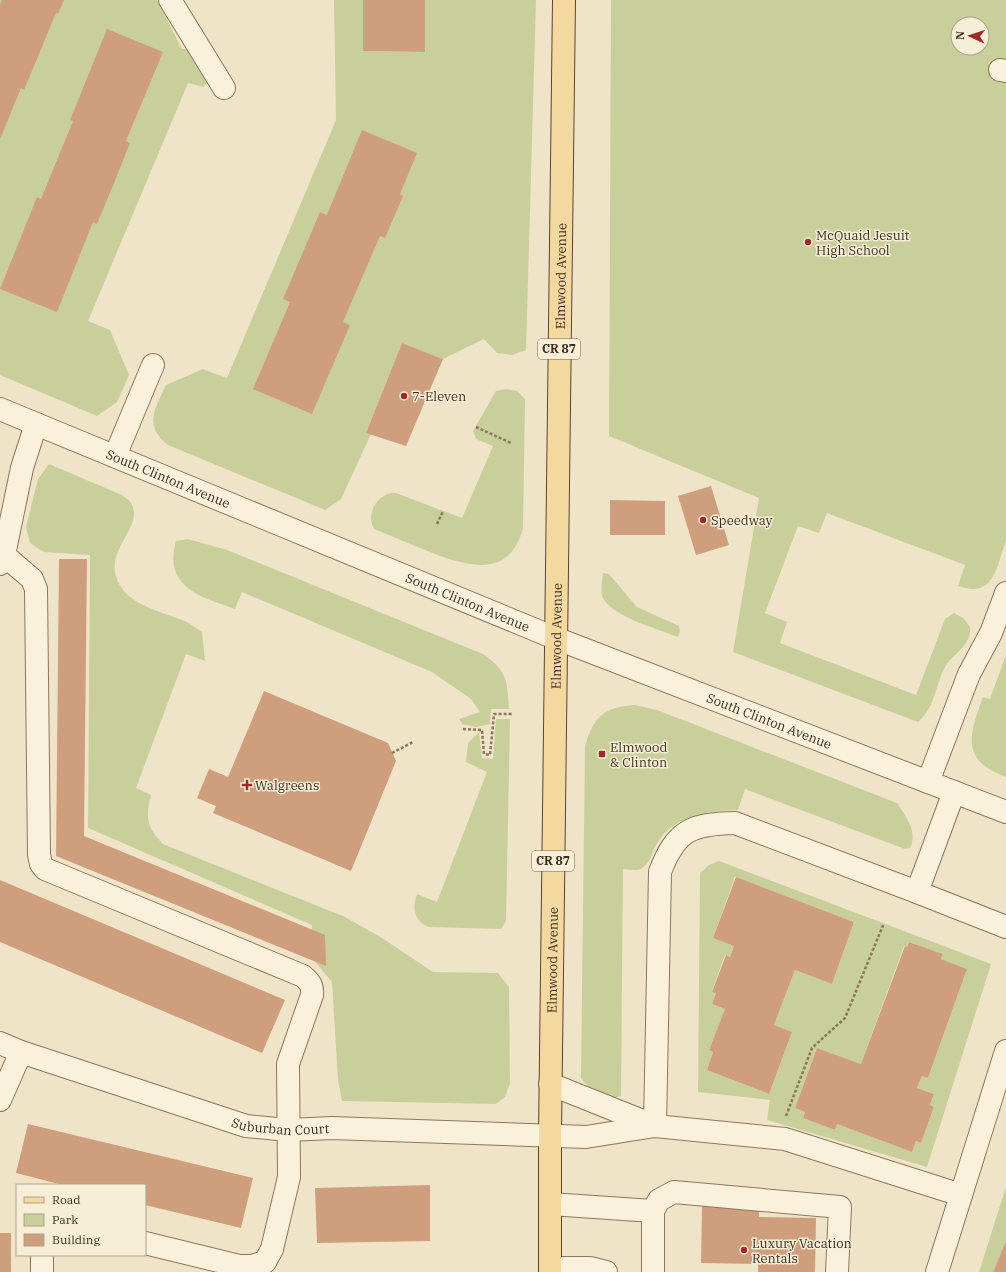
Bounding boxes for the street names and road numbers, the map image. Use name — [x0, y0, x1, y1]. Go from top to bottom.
street label: Elmwood Avenue — [552, 223, 570, 329]
road number: CR 87 — [538, 339, 580, 359]
street label: South Clinton Avenue — [104, 446, 233, 512]
street label: South Clinton Avenue — [403, 569, 532, 636]
street label: Elmwood Avenue — [548, 583, 566, 689]
street label: South Clinton Avenue — [704, 689, 834, 753]
road number: CR 87 — [532, 851, 574, 871]
street label: Elmwood Avenue — [544, 907, 562, 1013]
street label: Suburban Court — [229, 1114, 330, 1139]

